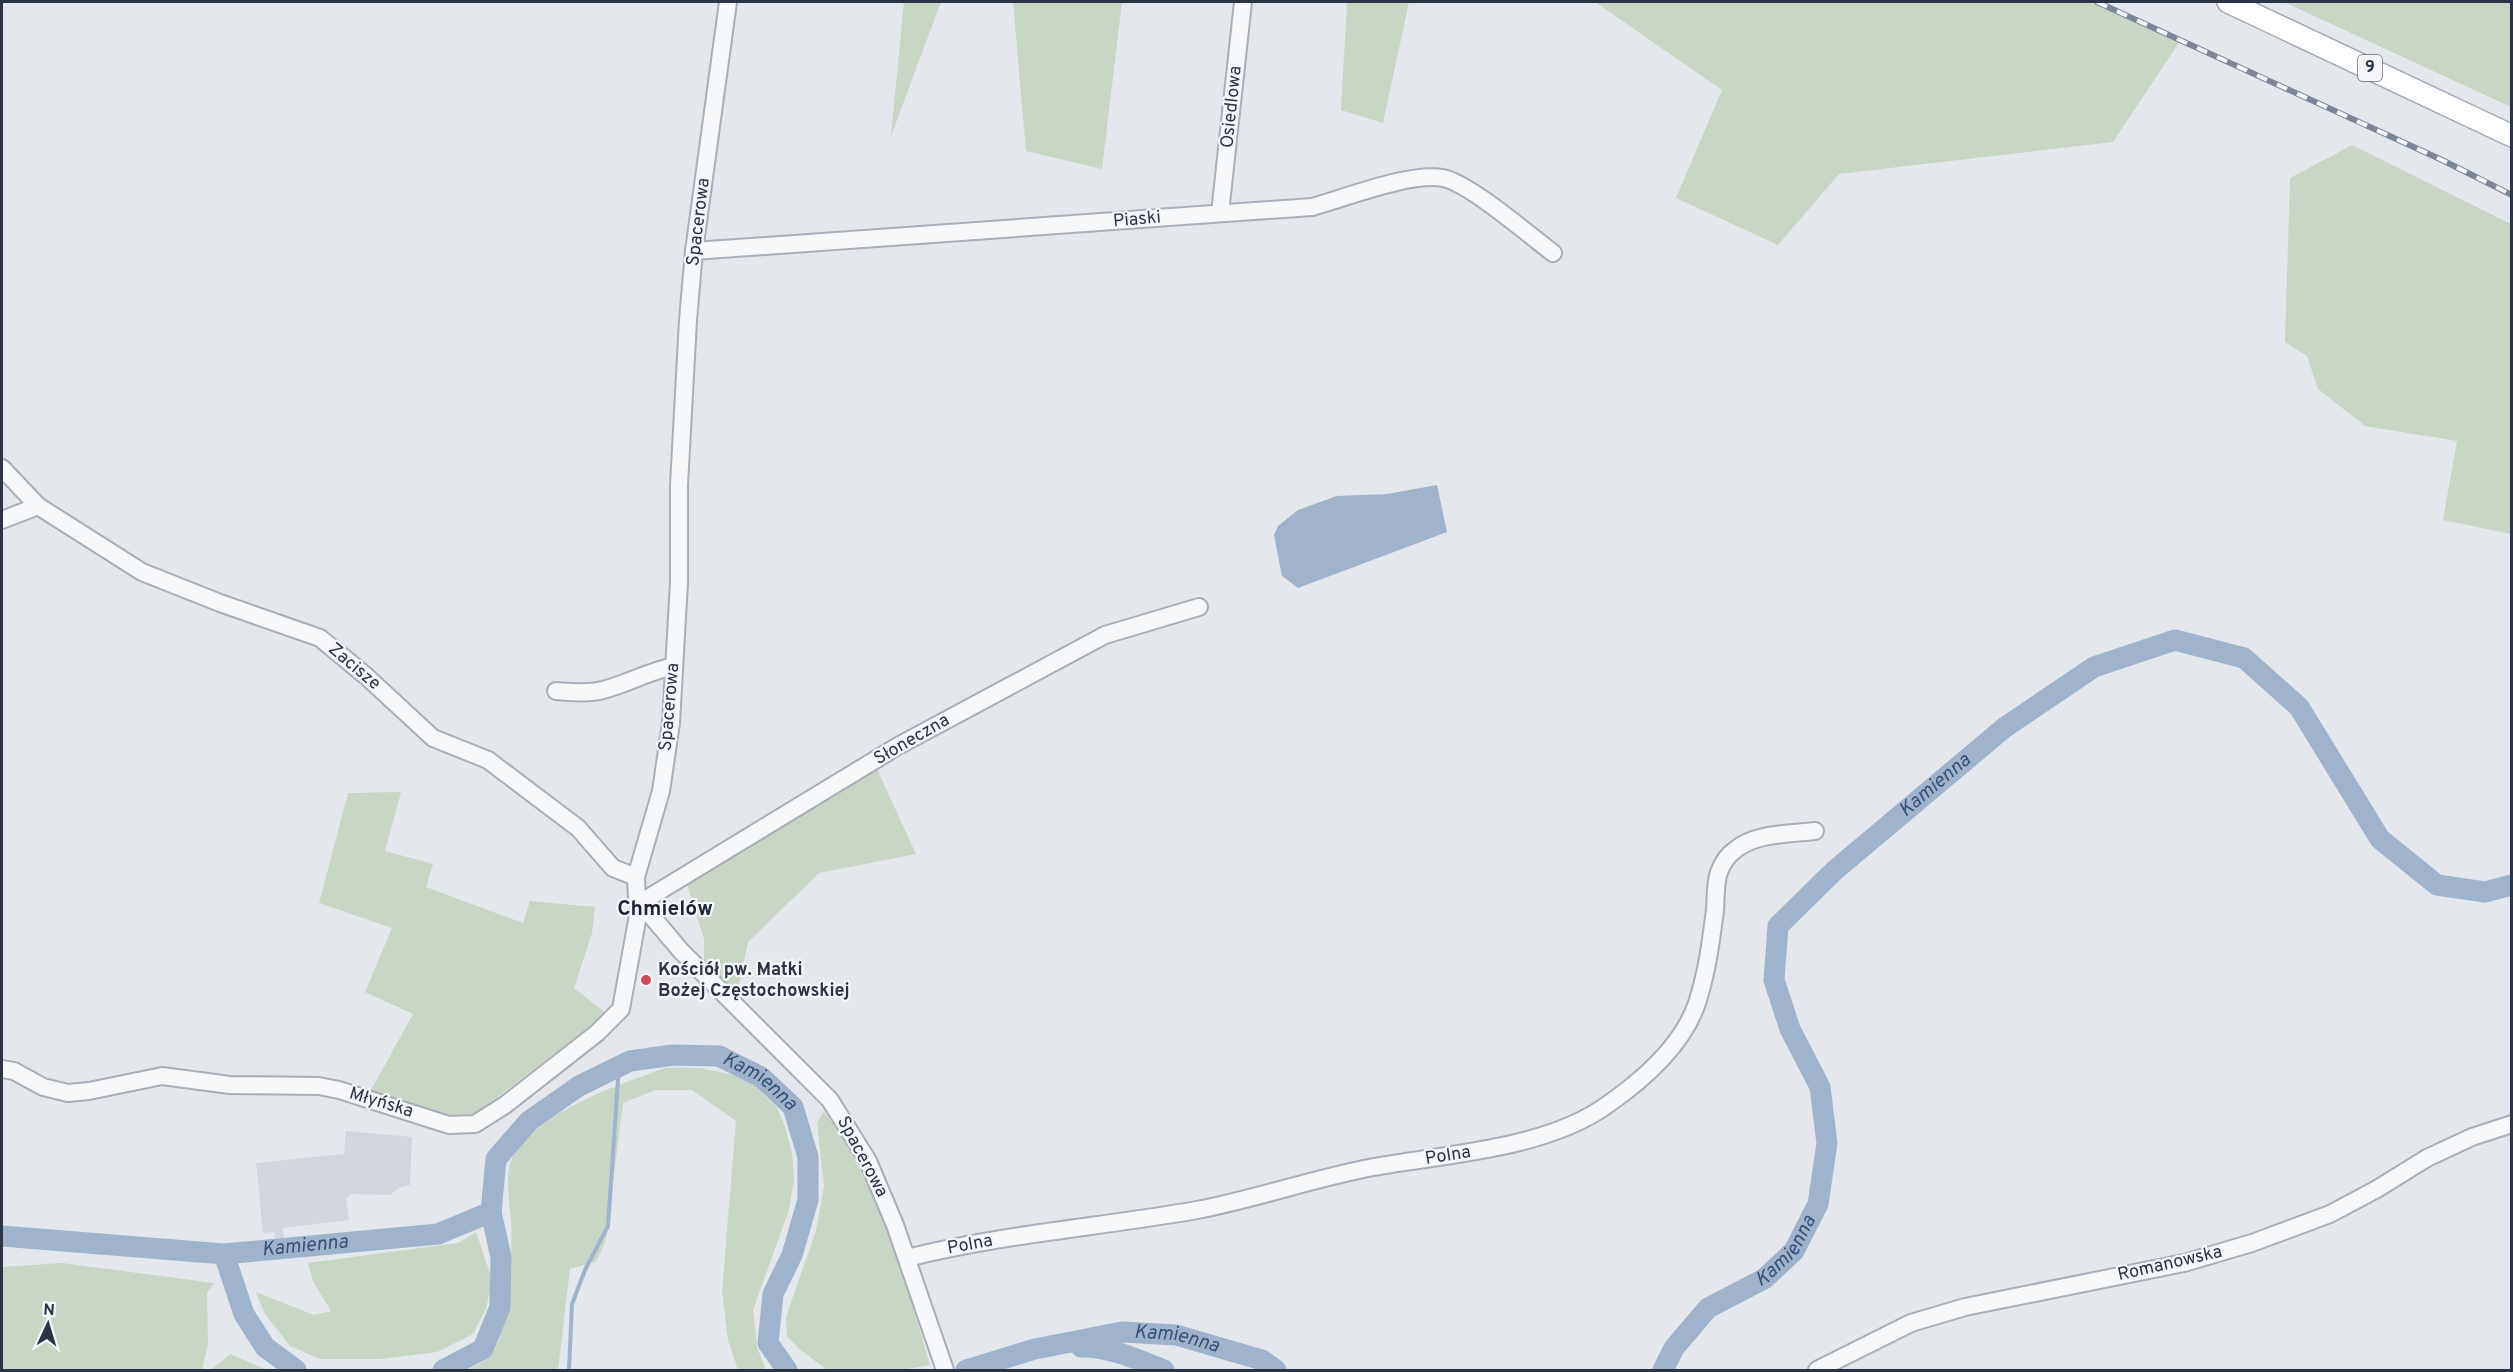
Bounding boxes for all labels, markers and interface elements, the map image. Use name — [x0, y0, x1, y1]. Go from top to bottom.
road number: 9 — [2358, 55, 2382, 81]
street label: Osiedlowa — [1216, 65, 1248, 149]
street label: Spacerowa — [682, 177, 716, 267]
street label: Piaski — [1112, 206, 1162, 234]
street label: Zacisze — [323, 638, 385, 696]
street label: Spacerowa — [655, 662, 685, 752]
street label: Słoneczna — [870, 709, 954, 771]
water label: Kamienna — [1894, 748, 1977, 824]
district label: Chmielów — [617, 896, 713, 923]
place label: Kościół pw. Matki Bożej Częstochowskiej — [658, 959, 850, 1003]
marker: Kościół pw. Matki Bożej Częstochowskiej — [639, 973, 653, 987]
water label: Kamienna — [718, 1047, 803, 1117]
street label: Młyńska — [346, 1082, 416, 1124]
street label: Spacerowa — [831, 1113, 893, 1201]
street label: Polna — [1424, 1141, 1472, 1171]
water label: Kamienna — [1751, 1211, 1823, 1294]
water label: Kamienna — [261, 1229, 350, 1263]
street label: Polna — [945, 1230, 995, 1260]
street label: Romanowska — [2115, 1241, 2225, 1287]
north arrow — [18, 1294, 78, 1354]
text: N — [42, 1301, 55, 1321]
water label: Kamienna — [1133, 1320, 1223, 1360]

